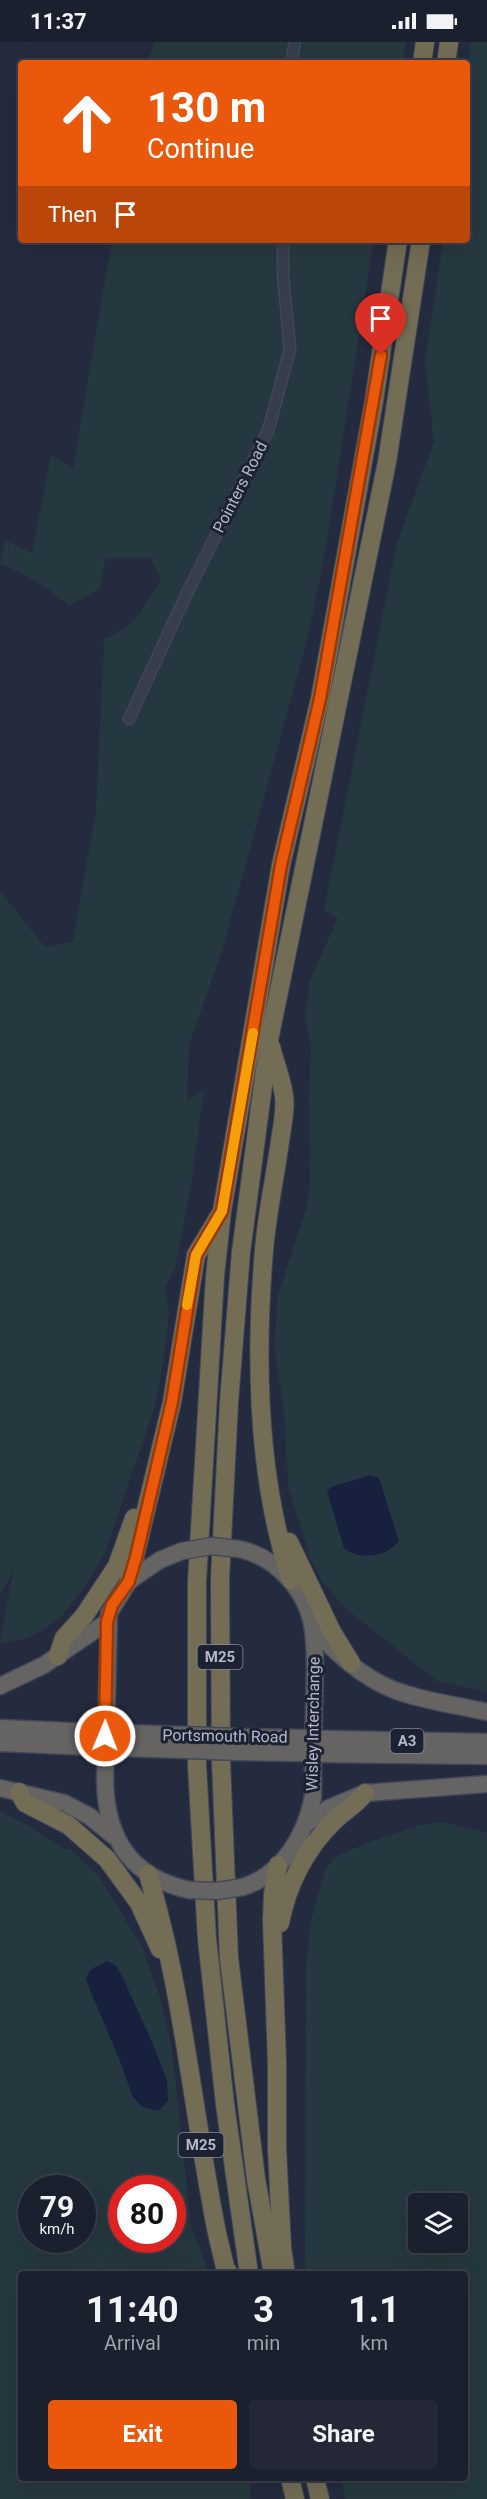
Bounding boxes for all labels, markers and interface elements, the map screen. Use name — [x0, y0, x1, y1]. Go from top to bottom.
text: 11:37 — [30, 9, 87, 34]
text: 130 m — [147, 83, 266, 132]
icon: ahead — [48, 84, 126, 162]
text: Continue — [147, 133, 254, 165]
icon: arrive — [109, 198, 142, 231]
text: Then — [48, 202, 97, 227]
pin — [355, 293, 406, 355]
icon: arrive — [364, 302, 397, 335]
street label: Pointers Road — [209, 438, 271, 536]
road number: M25 — [198, 1645, 242, 1669]
street label: Wisley Interchange — [302, 1657, 324, 1791]
position arrow — [73, 1704, 137, 1768]
street label: Portsmouth Road — [162, 1725, 288, 1747]
road number: A3 — [390, 1729, 424, 1753]
road number: M25 — [178, 2133, 224, 2157]
speed limit sign: 80 — [108, 2175, 186, 2253]
text: 79 — [40, 2189, 74, 2224]
map controls — [408, 2193, 468, 2253]
button: layers — [408, 2193, 468, 2253]
text: km/h — [39, 2220, 75, 2238]
text: 11:40 — [86, 2289, 179, 2331]
text: 3 — [253, 2289, 274, 2331]
text: 1.1 — [348, 2289, 400, 2331]
text: Arrival — [104, 2331, 161, 2355]
text: min — [247, 2331, 280, 2355]
text: km — [360, 2331, 388, 2355]
button: Exit — [48, 2400, 237, 2469]
button: Share — [249, 2400, 438, 2469]

